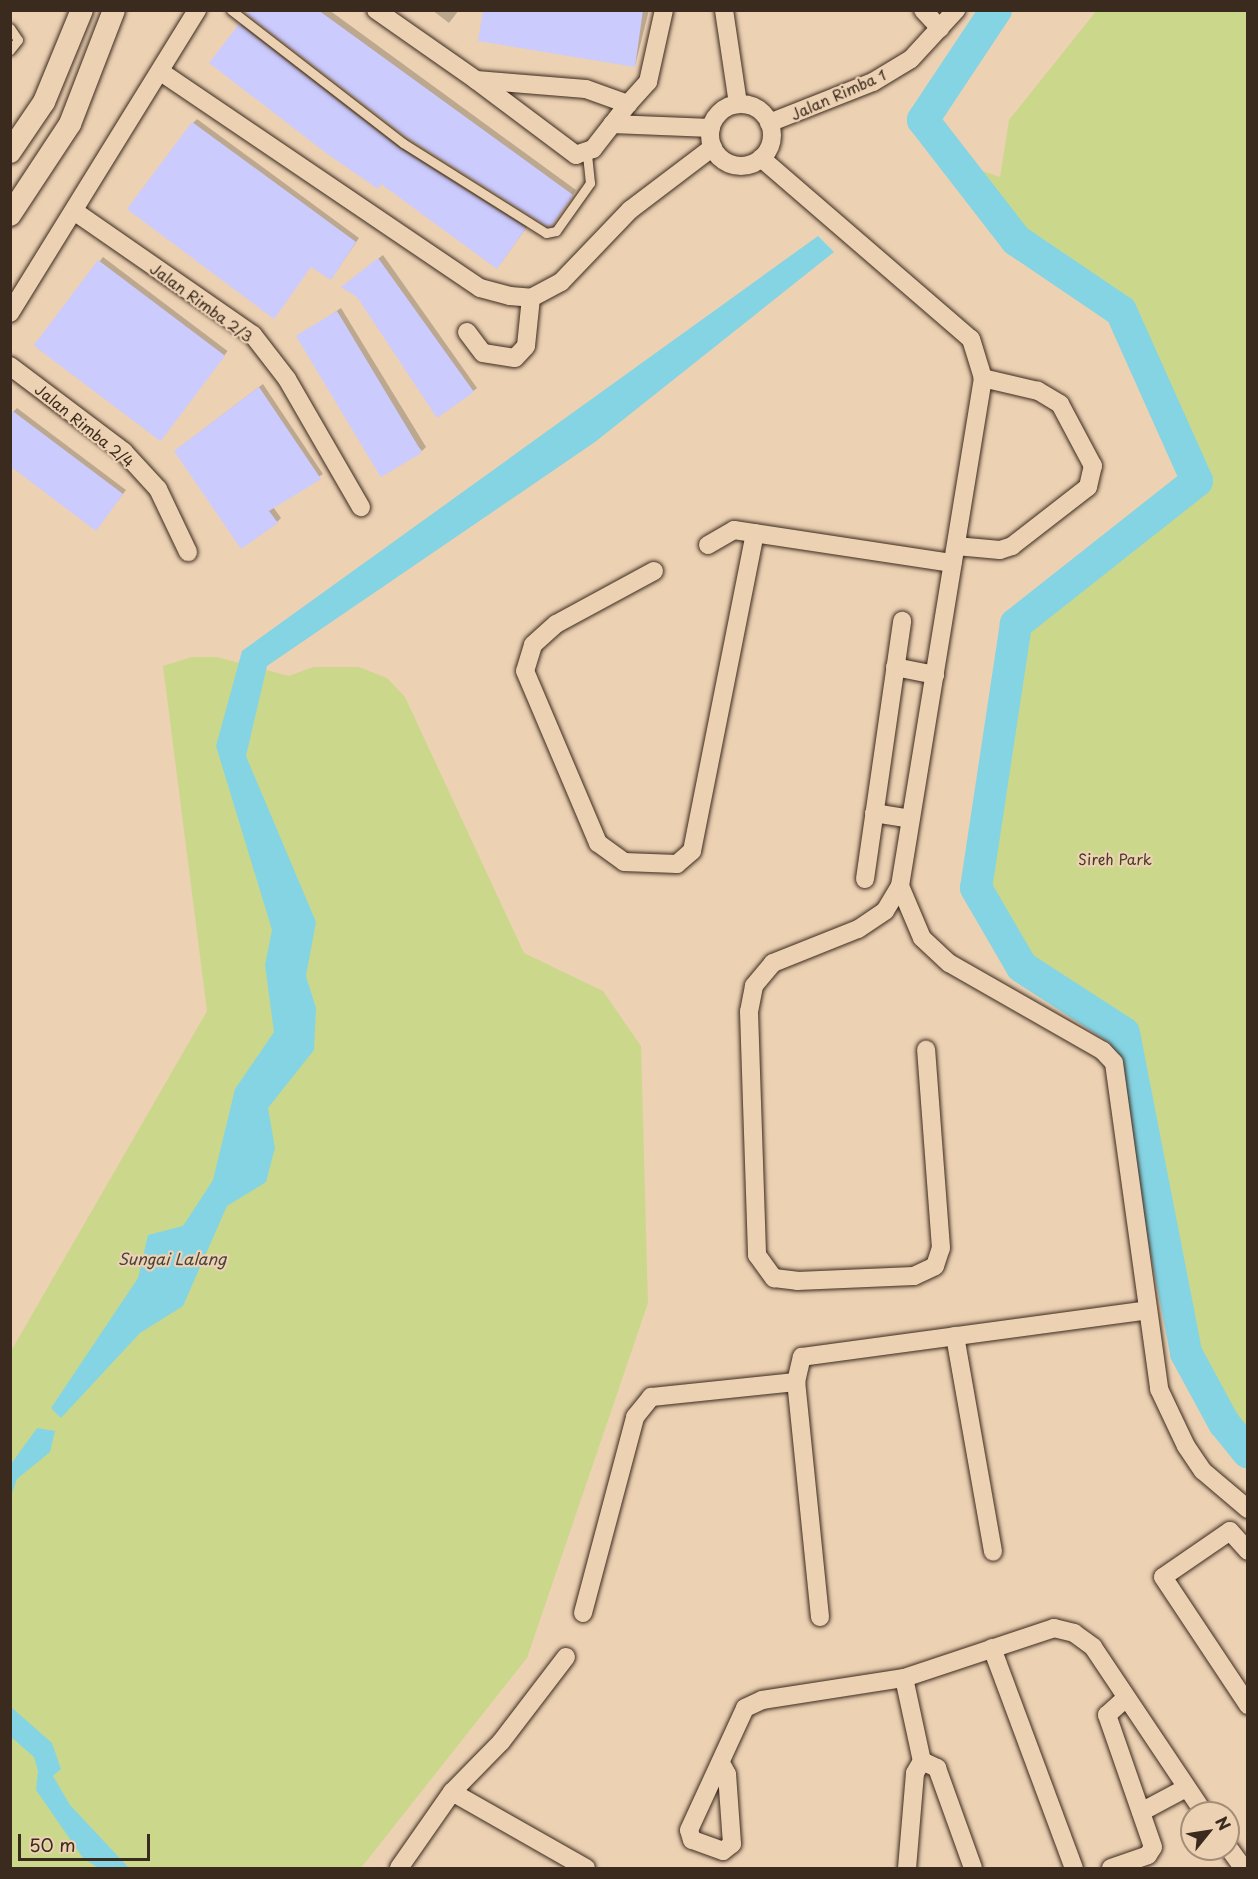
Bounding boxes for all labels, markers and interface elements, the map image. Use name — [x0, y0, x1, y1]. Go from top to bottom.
street label: Jalan Rimba 1 — [787, 65, 889, 123]
street label: Jalan Rimba 2/3 — [147, 259, 257, 345]
street label: Jalan Rimba 2/4 — [32, 379, 138, 471]
park label: Sireh Park — [1077, 850, 1153, 868]
water label: Sungai Lalang — [117, 1248, 227, 1268]
north arrow — [1180, 1801, 1240, 1861]
text: N — [1210, 1812, 1237, 1834]
scale bar — [21, 1822, 153, 1860]
text: 50 m — [29, 1831, 76, 1858]

